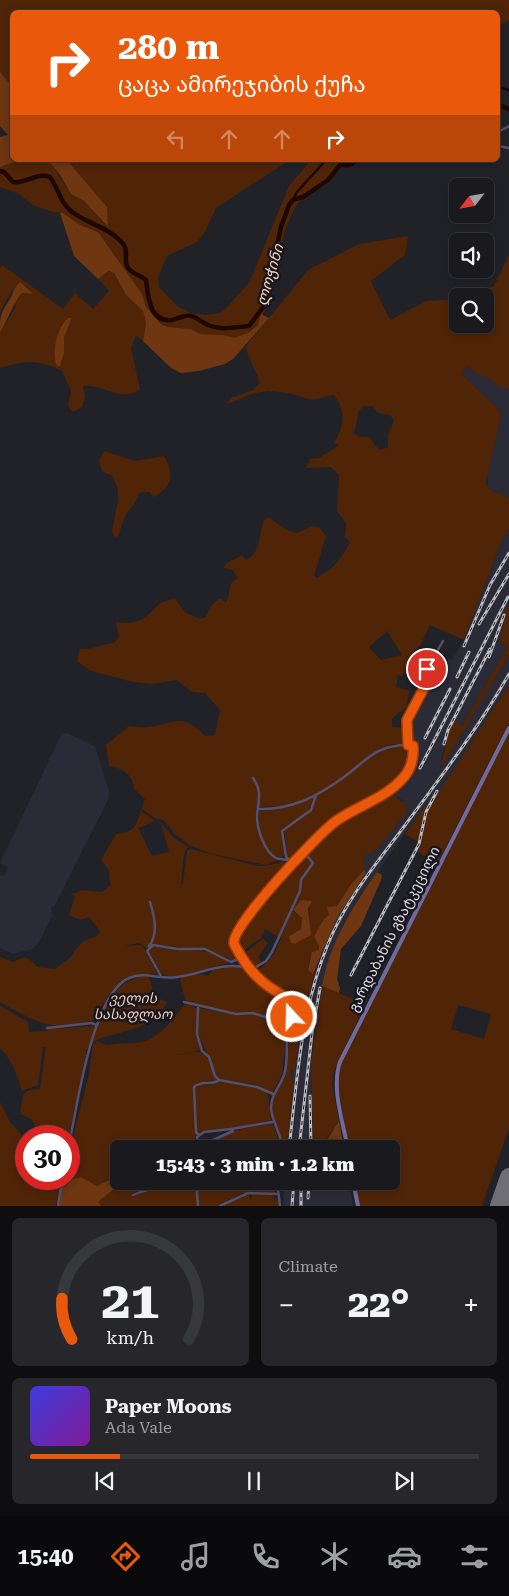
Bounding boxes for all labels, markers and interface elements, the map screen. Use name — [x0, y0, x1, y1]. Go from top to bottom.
text: 280 m — [118, 27, 219, 68]
icon: right — [35, 30, 100, 95]
text: ცაცა ამირეჯიბის ქუჩა — [118, 72, 366, 97]
icon: left — [162, 125, 190, 153]
icon: ahead — [215, 125, 243, 153]
icon: ahead — [268, 125, 296, 153]
icon: right — [321, 125, 349, 153]
north arrow — [449, 178, 494, 222]
map controls — [449, 178, 494, 333]
button: sound — [449, 233, 494, 278]
water label: ლოჭინი — [253, 241, 288, 308]
button: search — [449, 288, 494, 333]
pin — [406, 648, 448, 690]
icon: arrive — [413, 655, 441, 683]
street label: გარდაბანის გზატკეცილი — [345, 844, 444, 1015]
park label: ველის სასაფლაო — [94, 990, 173, 1023]
position arrow — [265, 990, 317, 1042]
speed limit sign: 30 — [15, 1125, 80, 1190]
text: 15:43 · 3 min · 1.2 km — [156, 1153, 354, 1176]
text: Climate — [279, 1257, 338, 1276]
text: 21 — [101, 1270, 159, 1331]
text: 22° — [348, 1282, 410, 1326]
text: − — [279, 1289, 294, 1322]
text: + — [463, 1289, 479, 1322]
text: km/h — [106, 1327, 155, 1348]
text: Paper Moons — [105, 1395, 232, 1418]
text: Ada Vale — [105, 1418, 172, 1437]
icon: previous — [91, 1467, 119, 1495]
icon: pause — [240, 1467, 268, 1495]
icon: next — [390, 1467, 418, 1495]
icon: directions — [108, 1539, 143, 1574]
icon: music — [178, 1539, 213, 1574]
icon: phone — [248, 1539, 283, 1574]
icon: climate — [317, 1539, 352, 1574]
icon: car — [387, 1539, 422, 1574]
icon: filters — [457, 1539, 492, 1574]
text: 15:40 — [17, 1544, 74, 1569]

